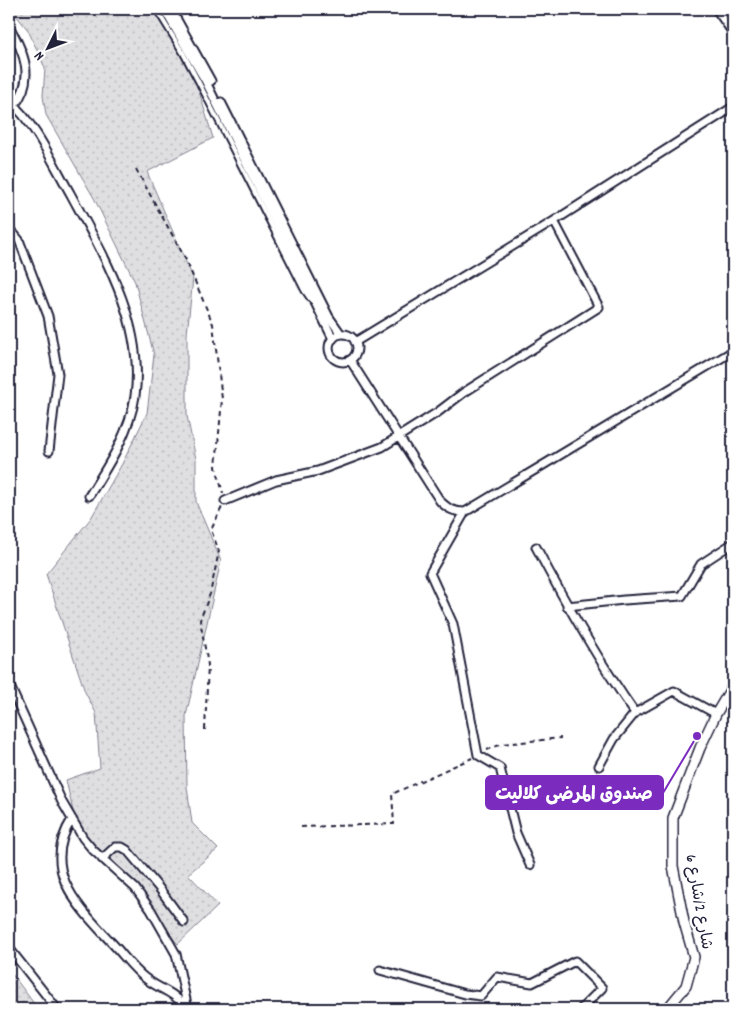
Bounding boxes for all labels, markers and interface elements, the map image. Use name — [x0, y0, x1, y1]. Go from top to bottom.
north arrow — [22, 22, 72, 72]
text: N — [30, 46, 50, 65]
callout: صندوق المرضى كلاليت — [486, 776, 663, 809]
text: صندوق المرضى كلاليت — [495, 783, 653, 808]
street label: شارع 2/شارع 6 — [678, 853, 718, 951]

